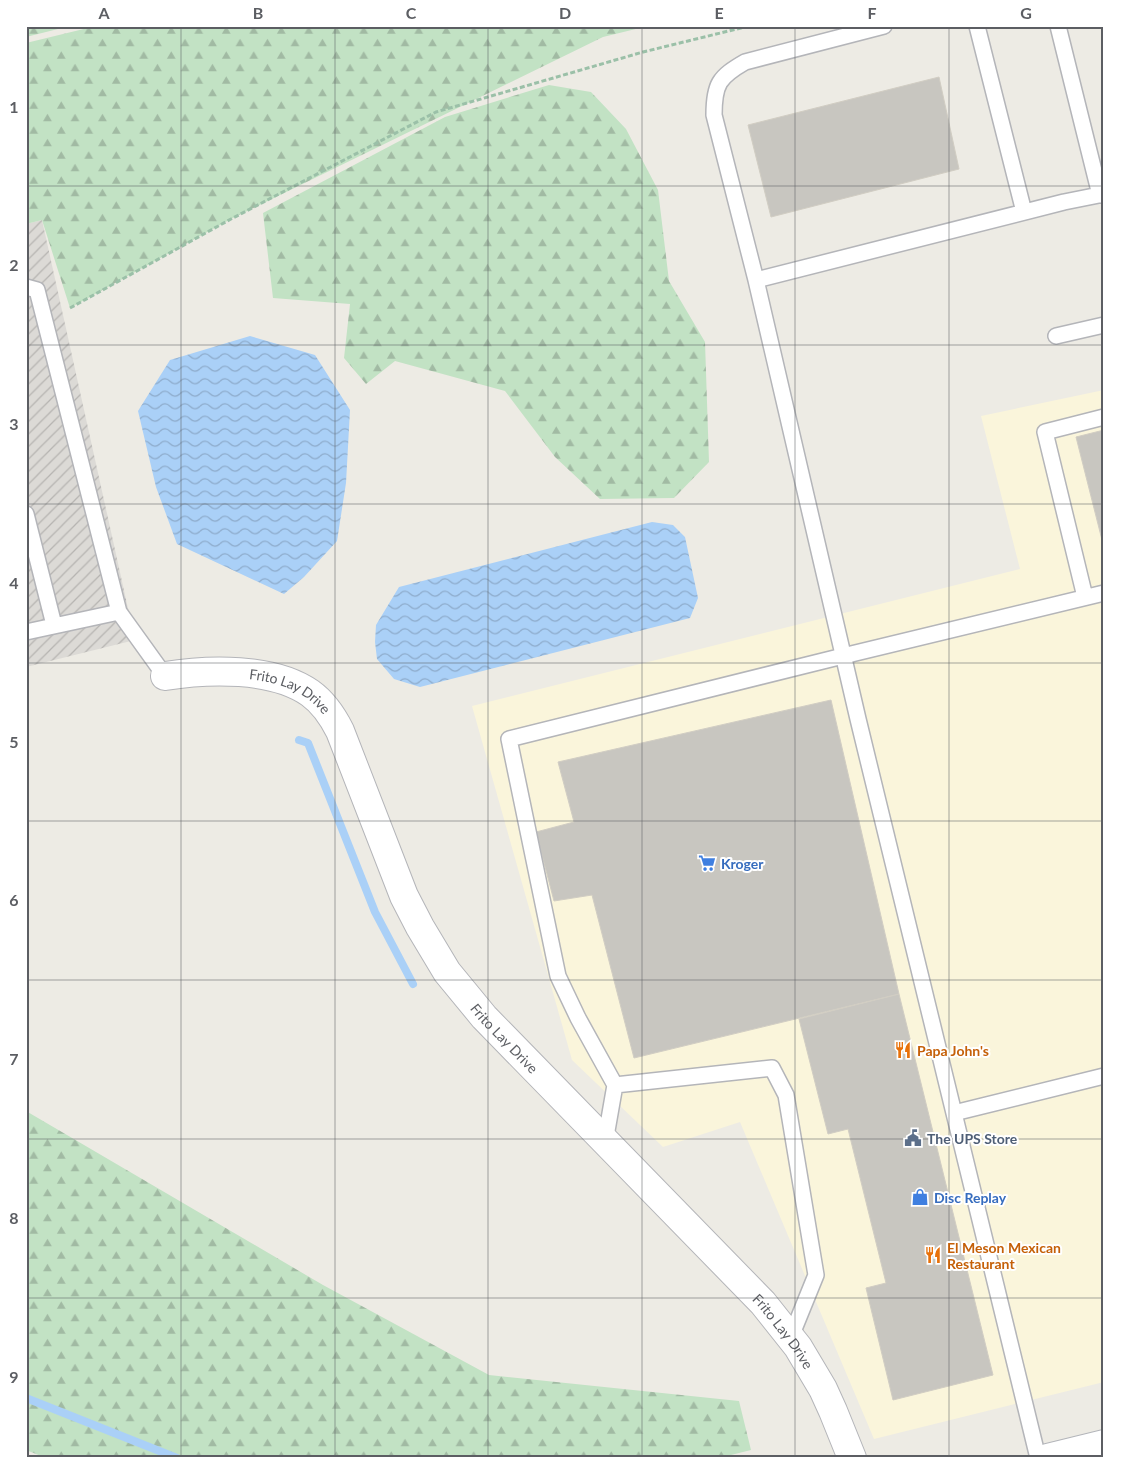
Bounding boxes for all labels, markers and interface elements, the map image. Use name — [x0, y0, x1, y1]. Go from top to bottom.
text: A — [97, 3, 110, 22]
text: B — [253, 3, 263, 22]
text: C — [406, 3, 417, 22]
text: D — [559, 3, 571, 22]
text: E — [714, 3, 724, 22]
text: F — [867, 3, 877, 22]
text: G — [1020, 3, 1032, 22]
text: 1 — [9, 97, 19, 116]
text: 2 — [9, 255, 19, 274]
text: 3 — [9, 414, 19, 433]
text: 4 — [9, 573, 19, 592]
street label: Frito Lay Drive — [249, 665, 335, 717]
text: 5 — [9, 732, 19, 751]
supermarket icon: Kroger — [697, 853, 717, 873]
place label: Kroger — [721, 855, 764, 872]
text: 6 — [9, 890, 19, 909]
street label: Frito Lay Drive — [467, 999, 542, 1076]
restaurant icon: Papa John's — [893, 1040, 913, 1060]
place label: Papa John's — [917, 1042, 989, 1059]
text: 7 — [9, 1049, 19, 1068]
public building icon: The UPS Store — [903, 1128, 923, 1148]
place label: The UPS Store — [927, 1130, 1018, 1147]
shop icon: Disc Replay — [910, 1187, 930, 1207]
place label: Disc Replay — [934, 1189, 1007, 1206]
text: 8 — [9, 1208, 19, 1227]
place label: El Meson Mexican Restaurant — [947, 1239, 1061, 1272]
restaurant icon: El Meson Mexican Restaurant — [923, 1245, 943, 1265]
street label: Frito Lay Drive — [750, 1290, 817, 1372]
text: 9 — [9, 1367, 19, 1386]

